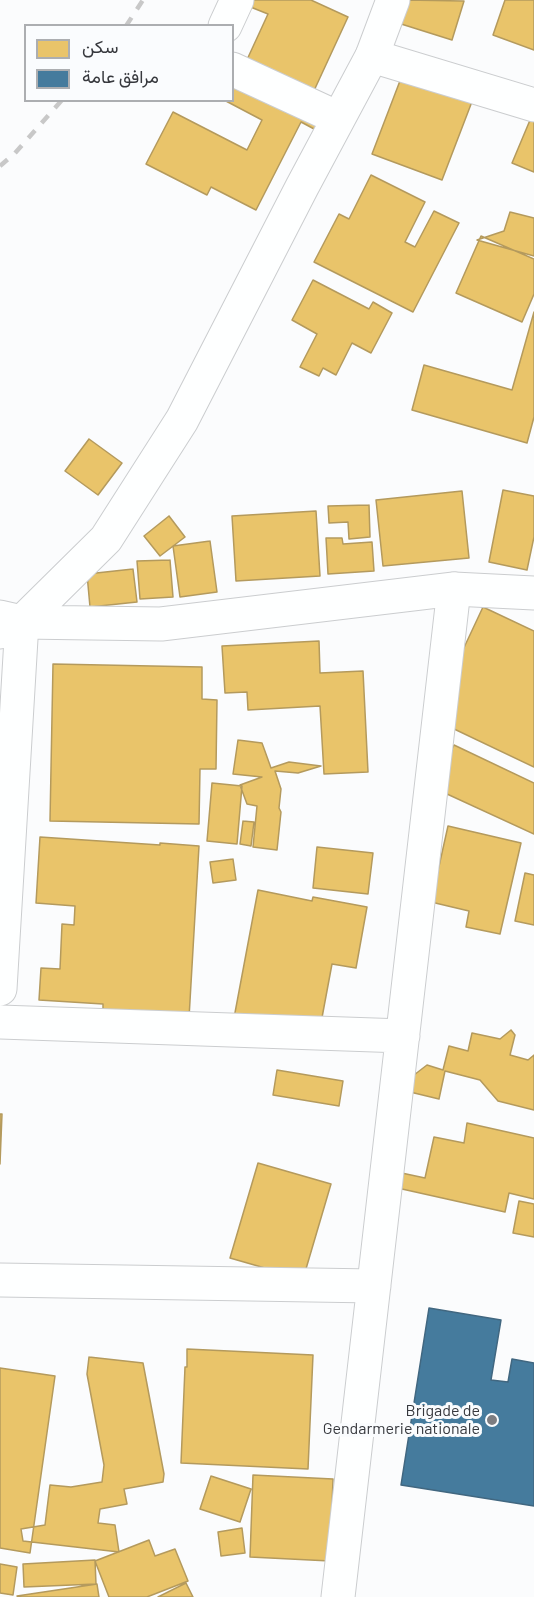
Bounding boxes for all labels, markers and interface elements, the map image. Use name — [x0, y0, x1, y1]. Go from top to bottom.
legend — [24, 24, 234, 102]
text: سكن — [82, 35, 118, 57]
text: مرافق عامة — [82, 65, 159, 87]
place label: Brigade de Gendarmerie nationale — [323, 1401, 480, 1439]
marker: Brigade de Gendarmerie nationale — [485, 1413, 499, 1427]

